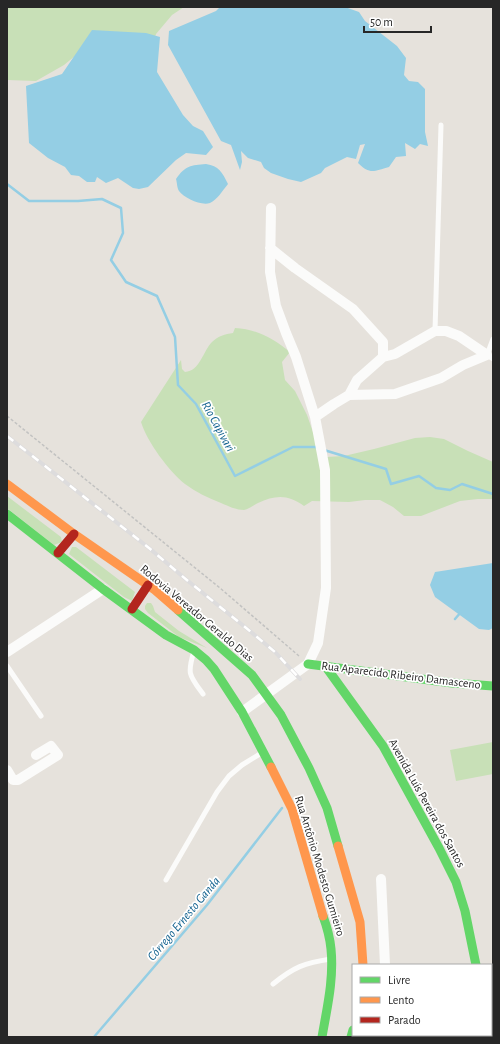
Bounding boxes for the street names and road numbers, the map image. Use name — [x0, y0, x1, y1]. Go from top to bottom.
street label: Rodovia Vereador Geraldo Dias — [138, 562, 256, 664]
street label: Rua Aparecido Ribeiro Damasceno — [321, 659, 481, 691]
street label: Avenida Luís Pereira dos Santos — [387, 737, 467, 869]
street label: Rua Antônio Modesto Gumieiro — [293, 794, 347, 938]

